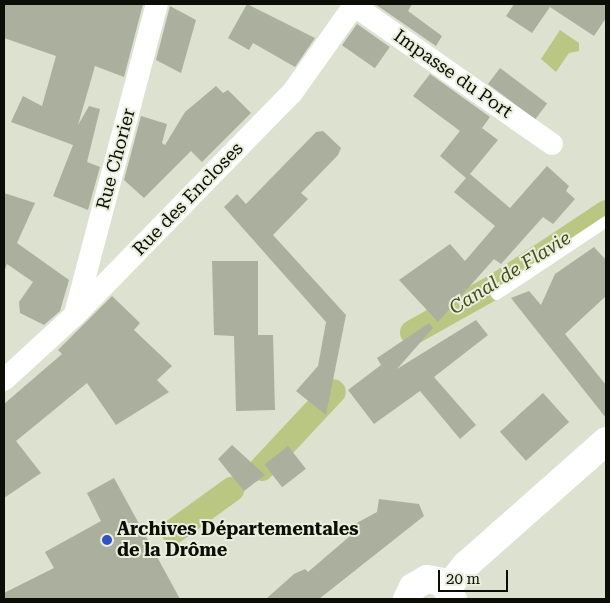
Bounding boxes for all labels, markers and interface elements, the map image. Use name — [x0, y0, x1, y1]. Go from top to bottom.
street label: Impasse du Port — [390, 25, 516, 123]
street label: Rue Chorier — [92, 106, 140, 212]
street label: Rue des Encloses — [128, 138, 248, 260]
water label: Canal de Flavie — [445, 227, 575, 319]
place label: Archives Départementales de la Drôme — [117, 519, 358, 562]
marker: Archives Départementales de la Drôme — [101, 534, 113, 546]
scale bar — [440, 560, 510, 592]
text: 20 m — [446, 570, 480, 588]

